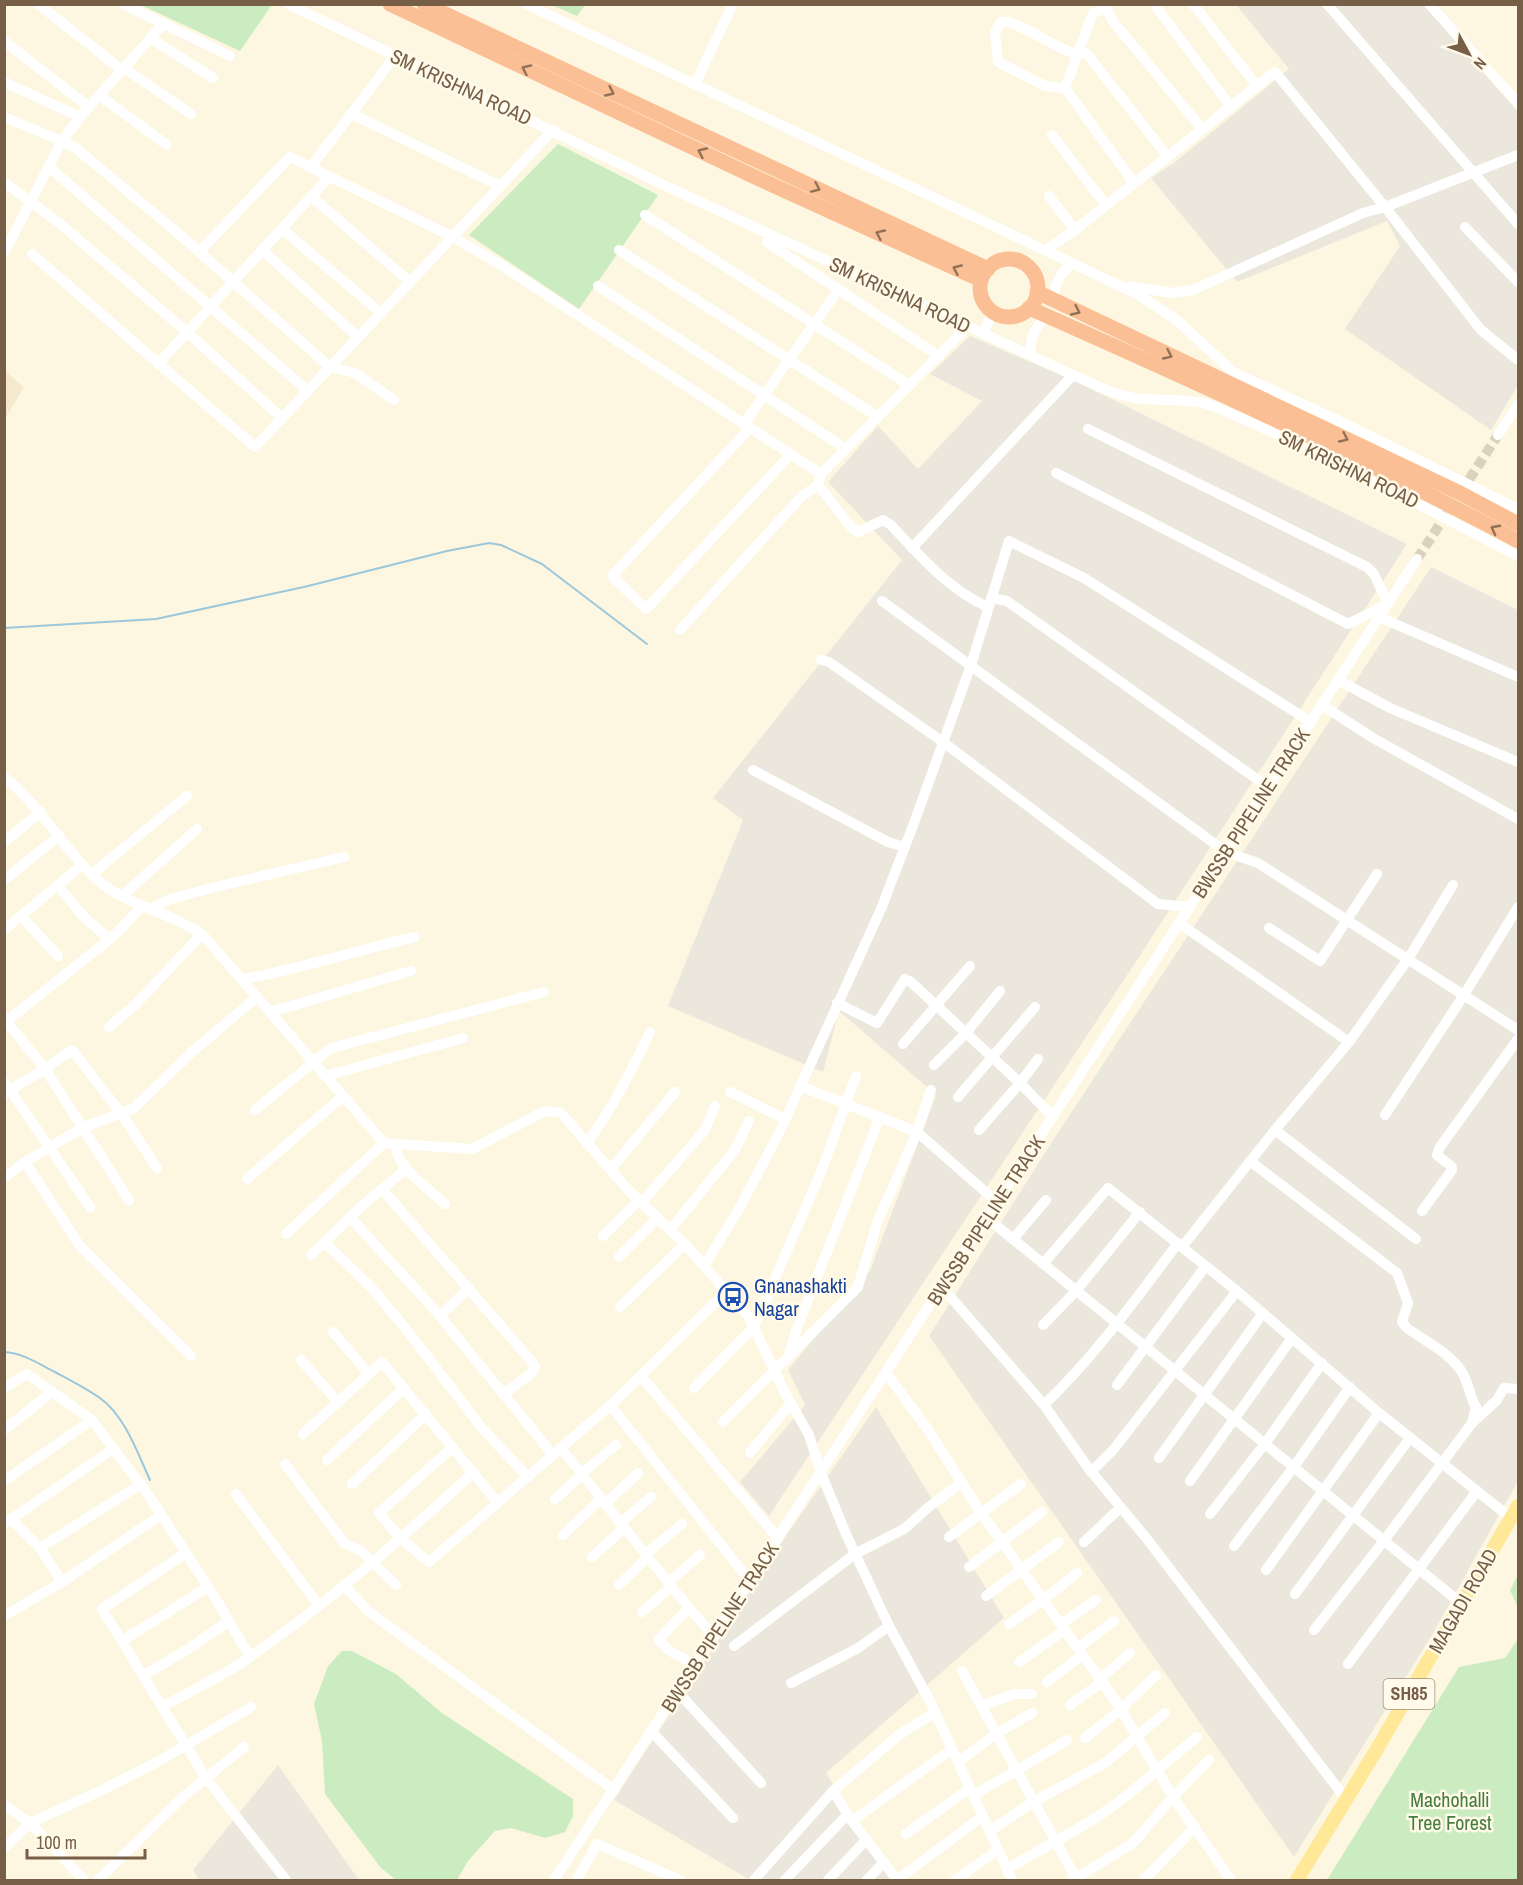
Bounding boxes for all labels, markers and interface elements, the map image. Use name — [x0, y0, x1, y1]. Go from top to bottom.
north arrow — [1439, 24, 1499, 84]
street label: SM KRISHNA ROAD — [386, 42, 536, 131]
text: N — [1469, 53, 1492, 75]
one-way arrow — [521, 64, 532, 76]
one-way arrow — [604, 85, 615, 97]
one-way arrow — [698, 148, 709, 160]
one-way arrow — [809, 180, 820, 192]
one-way arrow — [875, 229, 886, 241]
street label: SM KRISHNA ROAD — [825, 250, 975, 339]
one-way arrow — [953, 265, 964, 277]
one-way arrow — [1069, 303, 1080, 315]
one-way arrow — [1161, 347, 1172, 359]
street label: SM KRISHNA ROAD — [1274, 423, 1424, 514]
one-way arrow — [1337, 431, 1348, 443]
one-way arrow — [1491, 525, 1501, 536]
street label: BWSSB PIPELINE TRACK — [1185, 723, 1316, 903]
street label: BWSSB PIPELINE TRACK — [920, 1130, 1051, 1310]
place label: Gnanashakti Nagar — [754, 1272, 847, 1322]
bus stop icon: Gnanashakti Nagar — [717, 1281, 749, 1313]
street label: BWSSB PIPELINE TRACK — [654, 1537, 785, 1717]
street label: MAGADI ROAD — [1422, 1543, 1503, 1658]
road number: SH85 — [1384, 1679, 1434, 1709]
park label: Machohalli Tree Forest — [1408, 1786, 1492, 1836]
scale bar — [27, 1822, 146, 1860]
text: 100 m — [36, 1830, 77, 1855]

